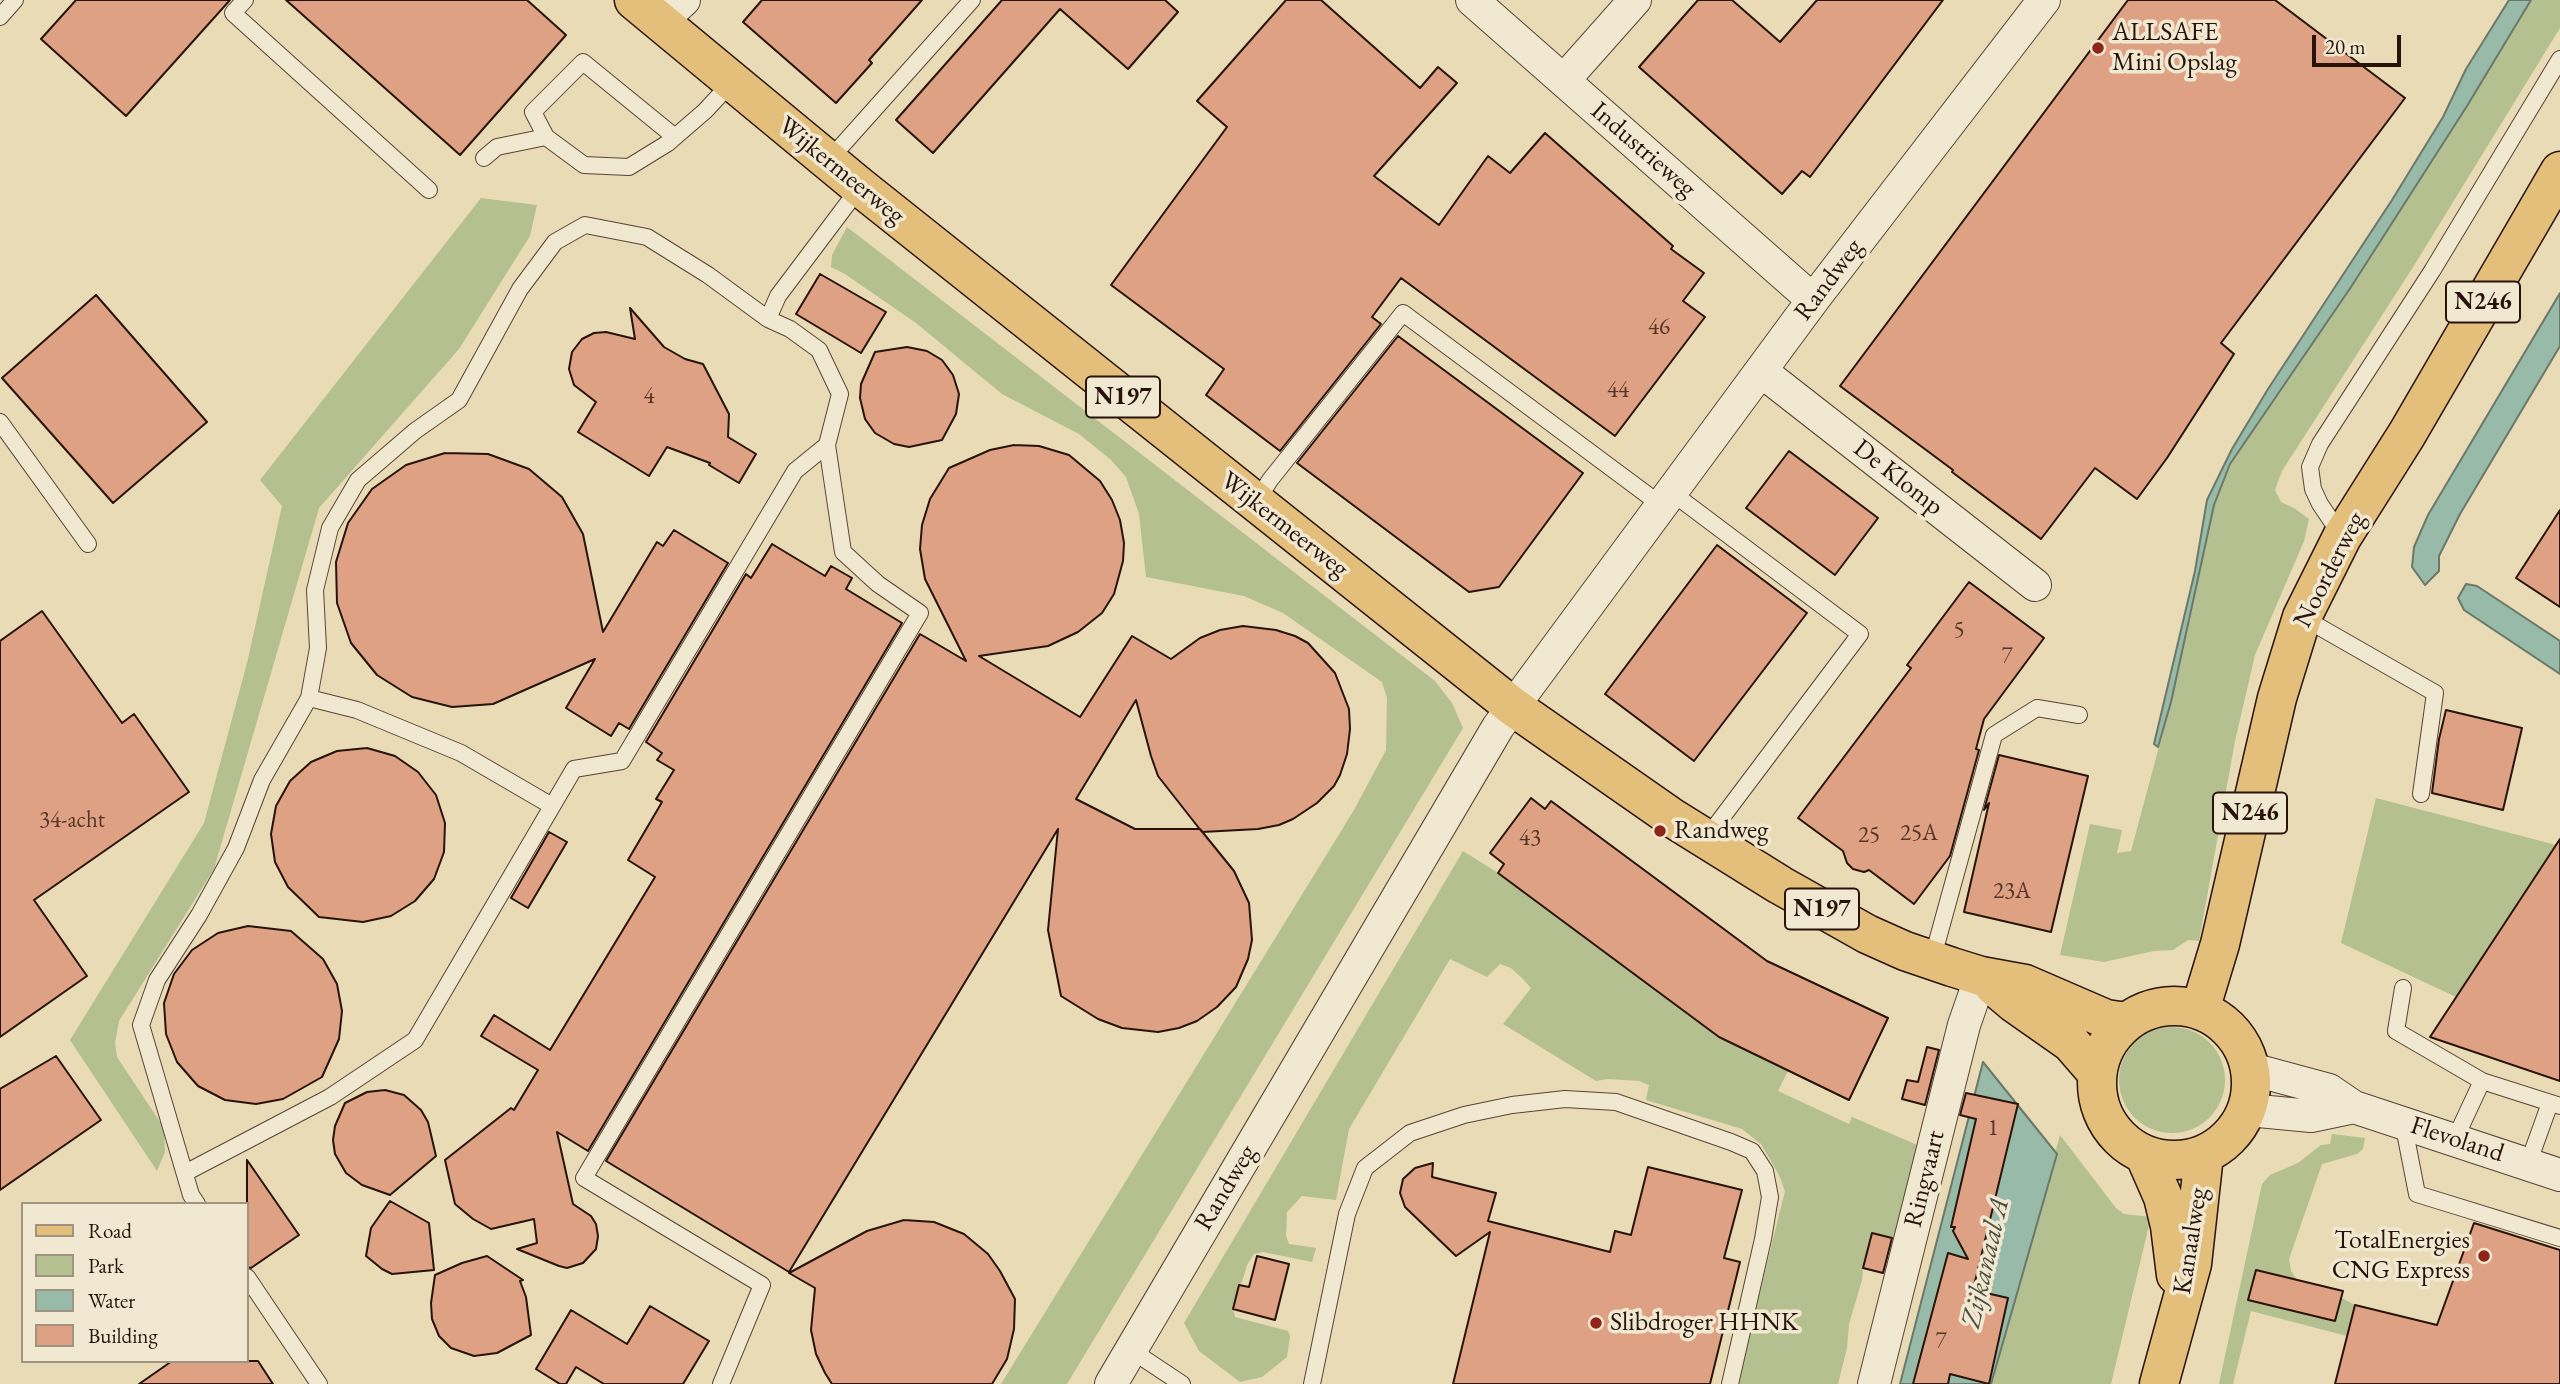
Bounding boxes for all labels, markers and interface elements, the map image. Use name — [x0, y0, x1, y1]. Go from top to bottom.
place label: ALLSAFE Mini Opslag — [2112, 17, 2237, 78]
scale bar — [2315, 21, 2404, 65]
text: 20 m — [2325, 33, 2366, 60]
marker: ALLSAFE Mini Opslag — [2090, 40, 2106, 56]
street label: Industrieweg — [1584, 96, 1702, 204]
street label: Wijkermeerweg — [771, 110, 911, 232]
street label: Randweg — [1788, 233, 1870, 327]
road number: N246 — [2446, 282, 2520, 323]
house number: 46 — [1648, 314, 1670, 342]
road number: N197 — [1086, 376, 1160, 418]
house number: 44 — [1607, 377, 1629, 405]
house number: 4 — [643, 383, 655, 411]
street label: De Klomp — [1847, 433, 1949, 523]
street label: Wijkermeerweg — [1214, 465, 1354, 585]
street label: Noorderweg — [2288, 507, 2372, 633]
house number: 5 — [1953, 617, 1965, 645]
house number: 7 — [2001, 643, 2013, 671]
road number: N246 — [2213, 792, 2287, 834]
house number: 34-acht — [39, 807, 105, 835]
place label: Randweg — [1674, 815, 1768, 847]
house number: 25A — [1900, 820, 1938, 848]
house number: 25 — [1858, 822, 1880, 850]
marker: Randweg — [1652, 823, 1668, 839]
house number: 43 — [1519, 825, 1541, 853]
house number: 23A — [1993, 878, 2031, 906]
road number: N197 — [1785, 888, 1859, 930]
street label: Flevoland — [2406, 1110, 2508, 1170]
house number: 1 — [1987, 1115, 1999, 1143]
street label: Ringvaart — [1898, 1127, 1952, 1231]
street label: Randweg — [1188, 1140, 1264, 1236]
street label: Kanaalweg — [2167, 1186, 2215, 1296]
water label: Zijkanaal A — [1955, 1195, 2017, 1331]
legend — [21, 1202, 248, 1363]
text: Road — [88, 1217, 132, 1244]
place label: TotalEnergies CNG Express — [2332, 1225, 2470, 1286]
marker: TotalEnergies CNG Express — [2476, 1248, 2492, 1264]
text: Park — [88, 1252, 124, 1279]
text: Water — [88, 1287, 135, 1314]
place label: Slibdroger HHNK — [1610, 1307, 1799, 1339]
marker: Slibdroger HHNK — [1588, 1315, 1604, 1331]
text: Building — [88, 1322, 158, 1349]
house number: 7 — [1935, 1328, 1947, 1356]

